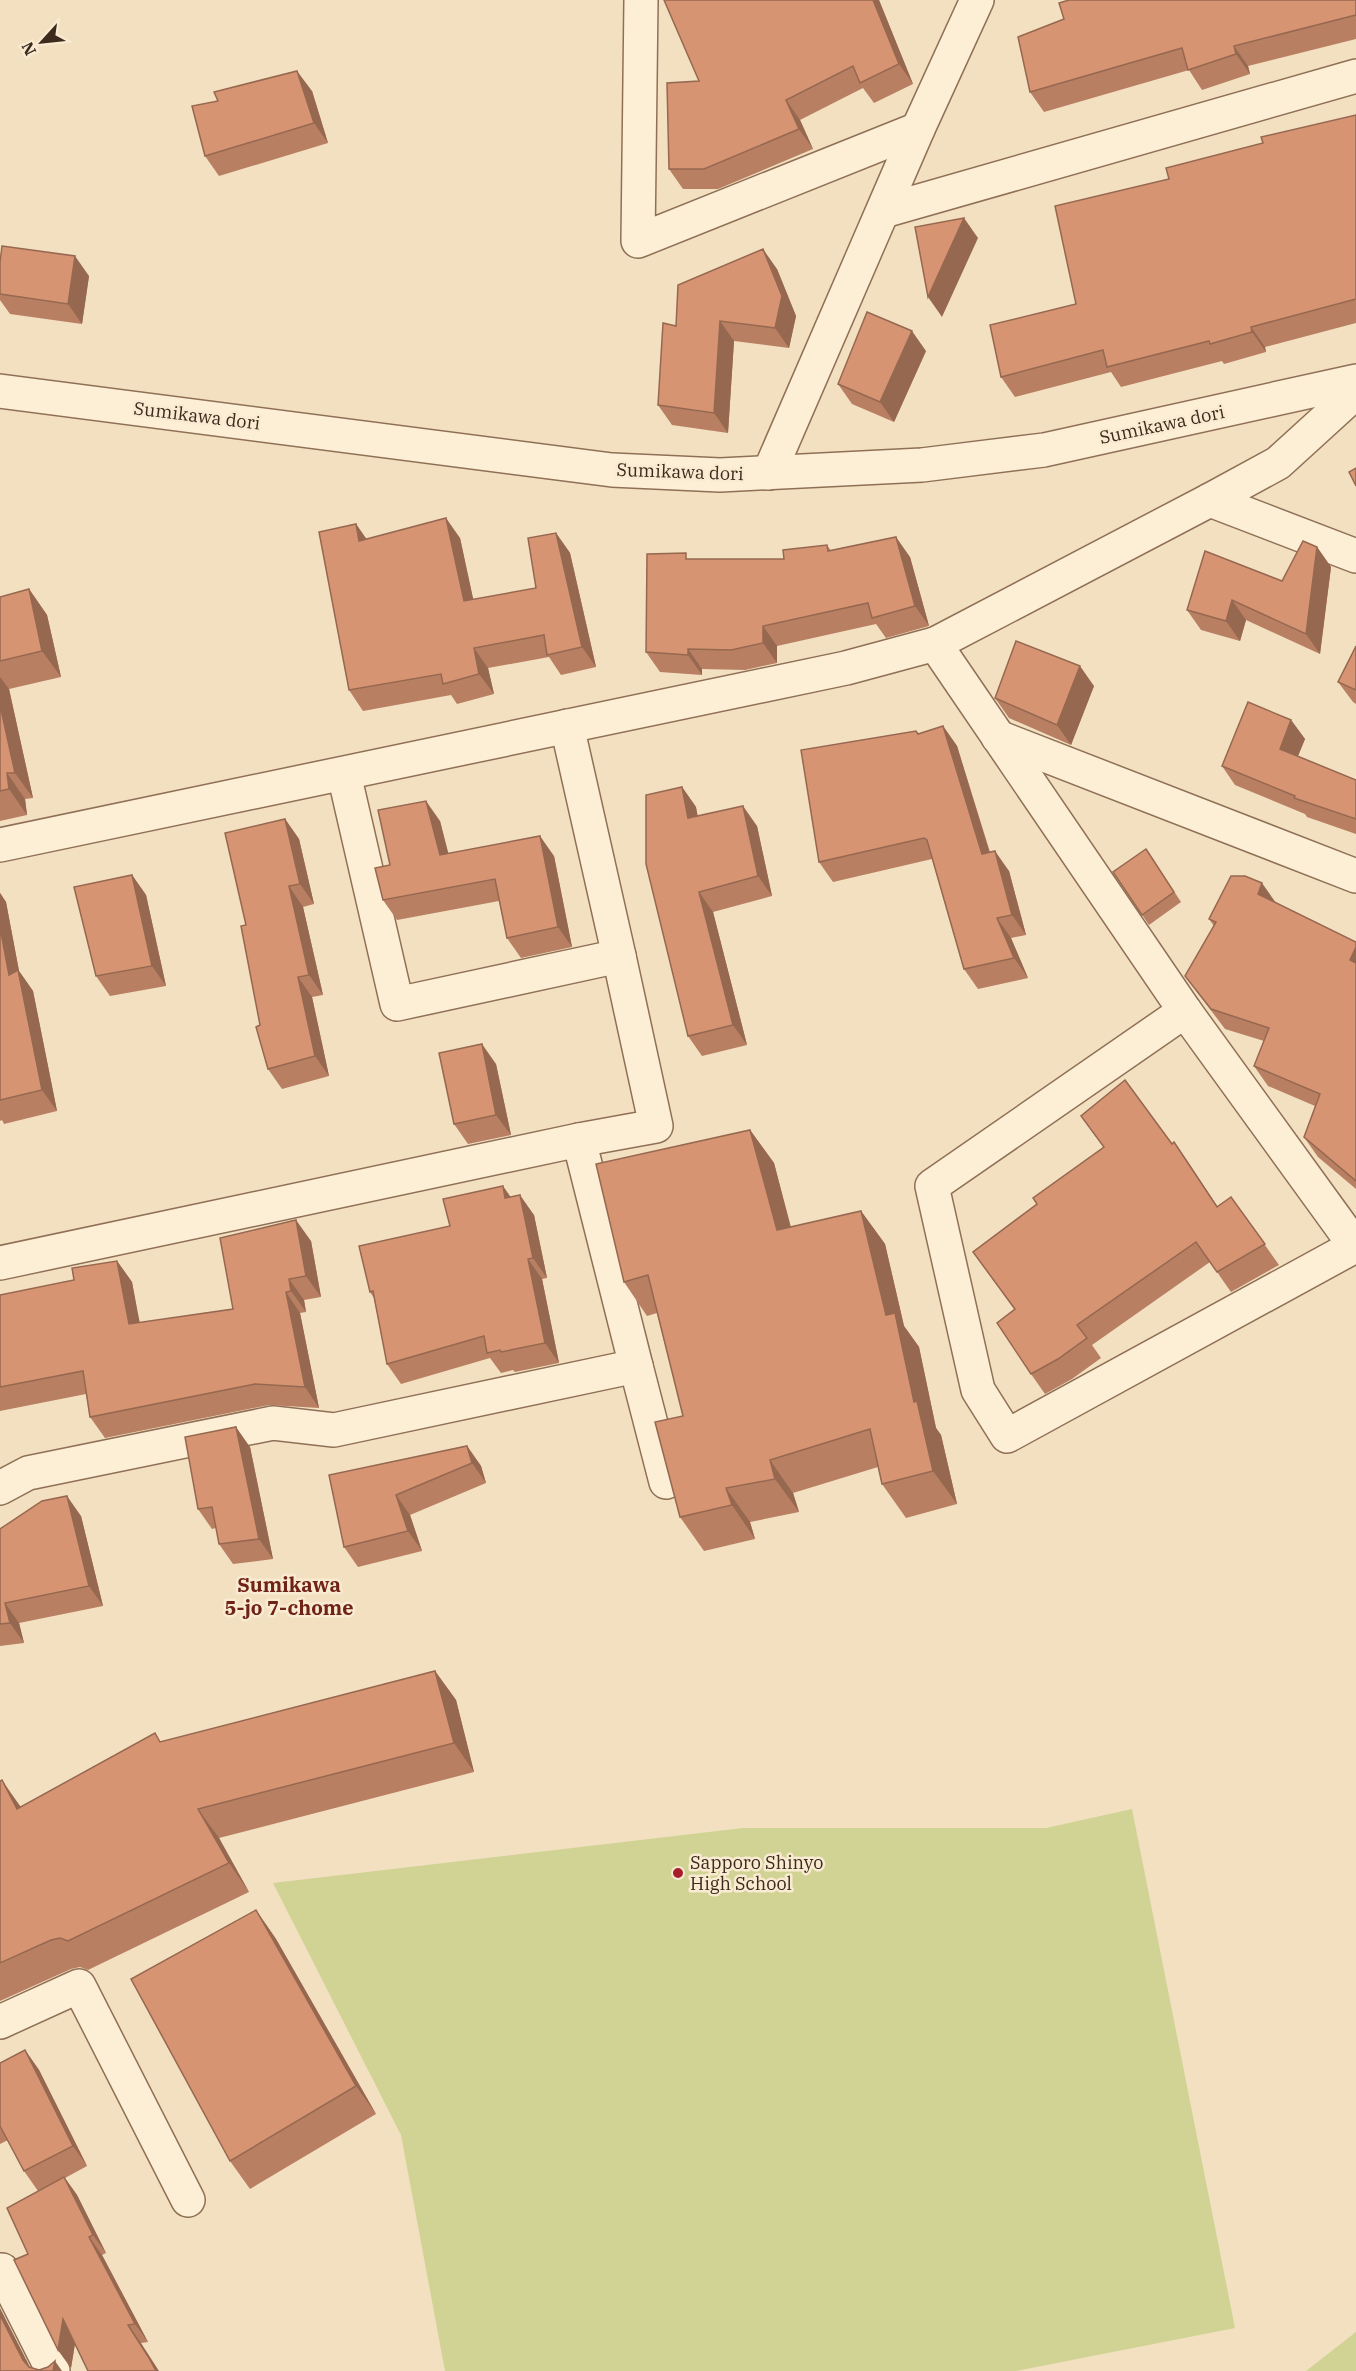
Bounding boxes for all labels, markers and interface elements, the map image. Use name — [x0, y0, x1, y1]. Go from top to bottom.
north arrow — [12, 12, 72, 72]
text: N — [17, 39, 40, 59]
street label: Sumikawa dori — [132, 396, 262, 435]
street label: Sumikawa dori — [1097, 400, 1227, 449]
street label: Sumikawa dori — [616, 458, 744, 485]
district label: Sumikawa 5-jo 7-chome — [224, 1571, 354, 1621]
place label: Sapporo Shinyo High School — [690, 1851, 823, 1895]
marker: Sapporo Shinyo High School — [671, 1866, 685, 1880]

